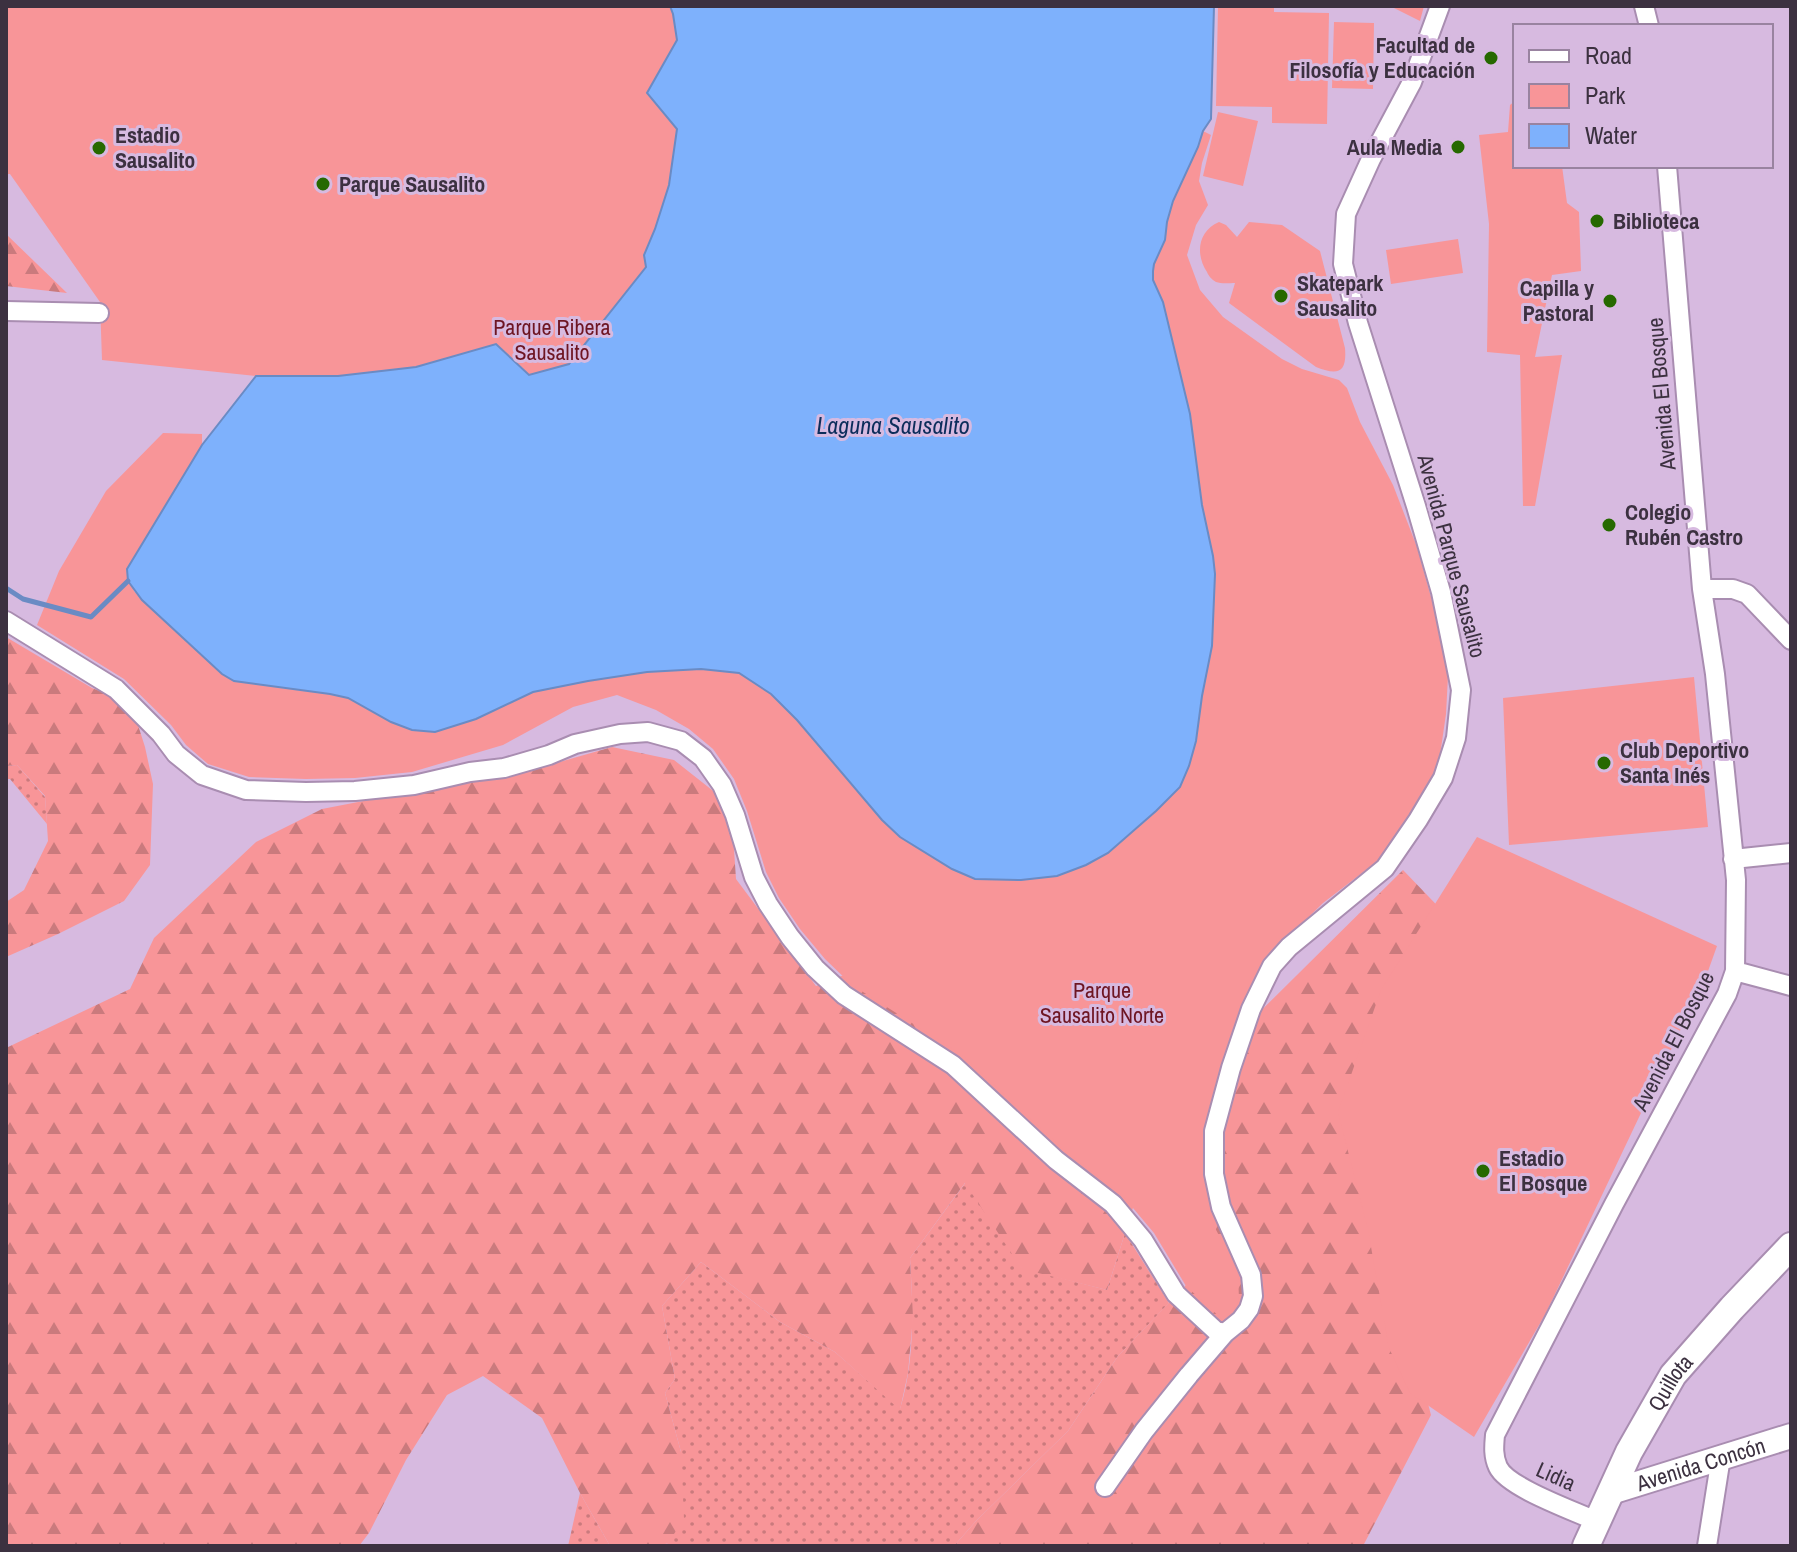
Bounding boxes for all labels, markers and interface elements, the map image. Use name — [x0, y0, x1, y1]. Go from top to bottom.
legend — [1513, 24, 1773, 168]
place label: Facultad de Filosofía y Educación — [1290, 30, 1475, 85]
text: Road — [1585, 39, 1632, 71]
marker: Facultad de Filosofía y Educación — [1482, 49, 1500, 67]
text: Park — [1585, 79, 1626, 111]
text: Water — [1585, 119, 1637, 151]
place label: Estadio Sausalito — [115, 120, 195, 175]
place label: Aula Media — [1347, 132, 1442, 162]
marker: Aula Media — [1449, 138, 1467, 156]
marker: Estadio Sausalito — [90, 139, 108, 157]
place label: Parque Sausalito — [339, 169, 485, 199]
marker: Parque Sausalito — [314, 175, 332, 193]
place label: Biblioteca — [1613, 206, 1699, 236]
marker: Biblioteca — [1588, 212, 1606, 230]
place label: Skatepark Sausalito — [1297, 268, 1384, 323]
place label: Capilla y Pastoral — [1520, 273, 1594, 328]
marker: Skatepark Sausalito — [1272, 287, 1290, 305]
marker: Capilla y Pastoral — [1601, 292, 1619, 310]
park label: Parque Ribera Sausalito — [493, 312, 611, 367]
street label: Avenida El Bosque — [1639, 316, 1683, 473]
water label: Laguna Sausalito — [816, 409, 970, 441]
street label: Avenida Parque Sausalito — [1410, 450, 1494, 661]
place label: Colegio Rubén Castro — [1625, 497, 1743, 552]
marker: Colegio Rubén Castro — [1600, 516, 1618, 534]
place label: Club Deportivo Santa Inés — [1620, 735, 1749, 790]
marker: Club Deportivo Santa Inés — [1595, 754, 1613, 772]
street label: Avenida El Bosque — [1624, 966, 1721, 1117]
park label: Parque Sausalito Norte — [1040, 975, 1164, 1030]
place label: Estadio El Bosque — [1499, 1143, 1587, 1198]
marker: Estadio El Bosque — [1474, 1162, 1492, 1180]
street label: Quillota — [1641, 1348, 1700, 1416]
street label: Avenida Concón — [1632, 1430, 1769, 1498]
street label: Lidia — [1532, 1454, 1580, 1498]

